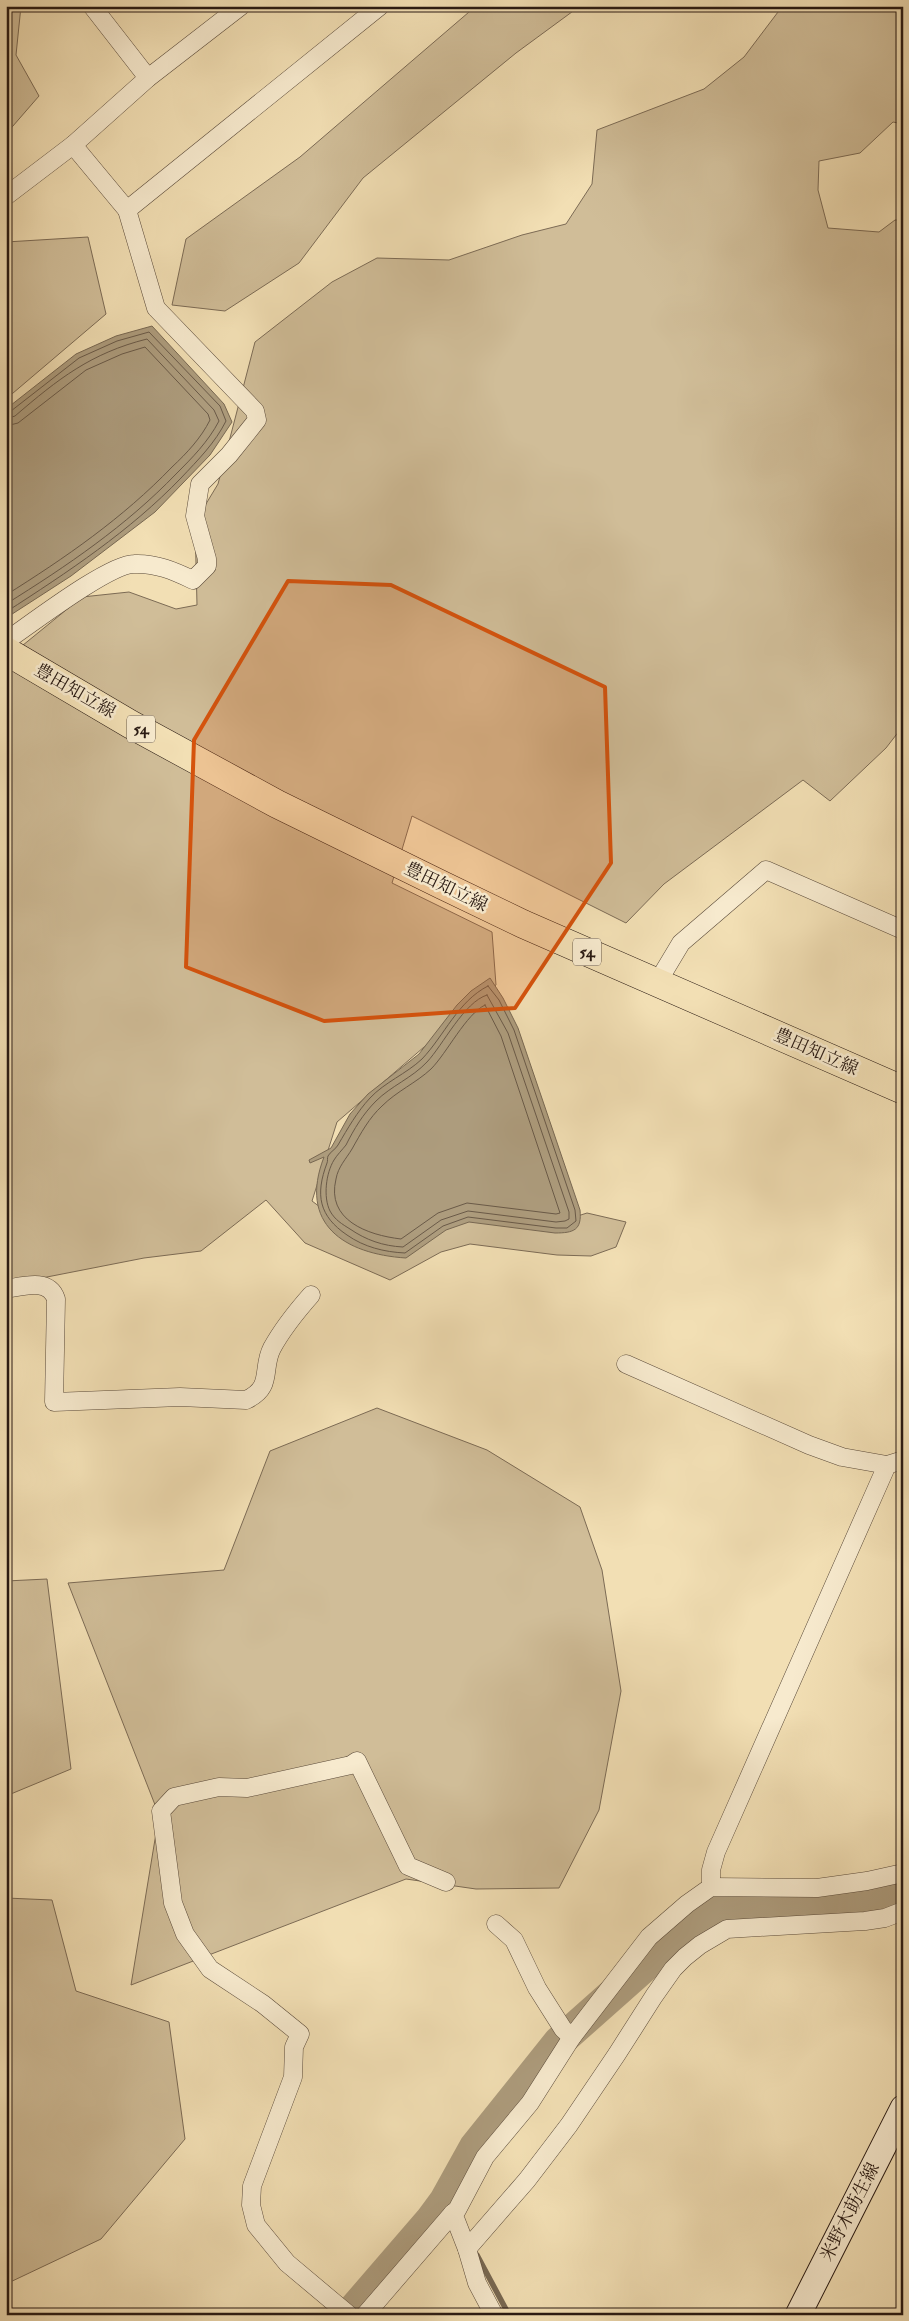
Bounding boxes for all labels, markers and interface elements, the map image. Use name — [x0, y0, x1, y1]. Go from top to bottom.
street label: 豊田知立線 — [30, 659, 120, 723]
road number: 54 — [127, 716, 155, 742]
street label: 豊田知立線 — [401, 857, 491, 917]
road number: 54 — [573, 939, 601, 966]
street label: 豊田知立線 — [770, 1023, 862, 1081]
street label: 米野木莇生線 — [815, 2159, 885, 2265]

